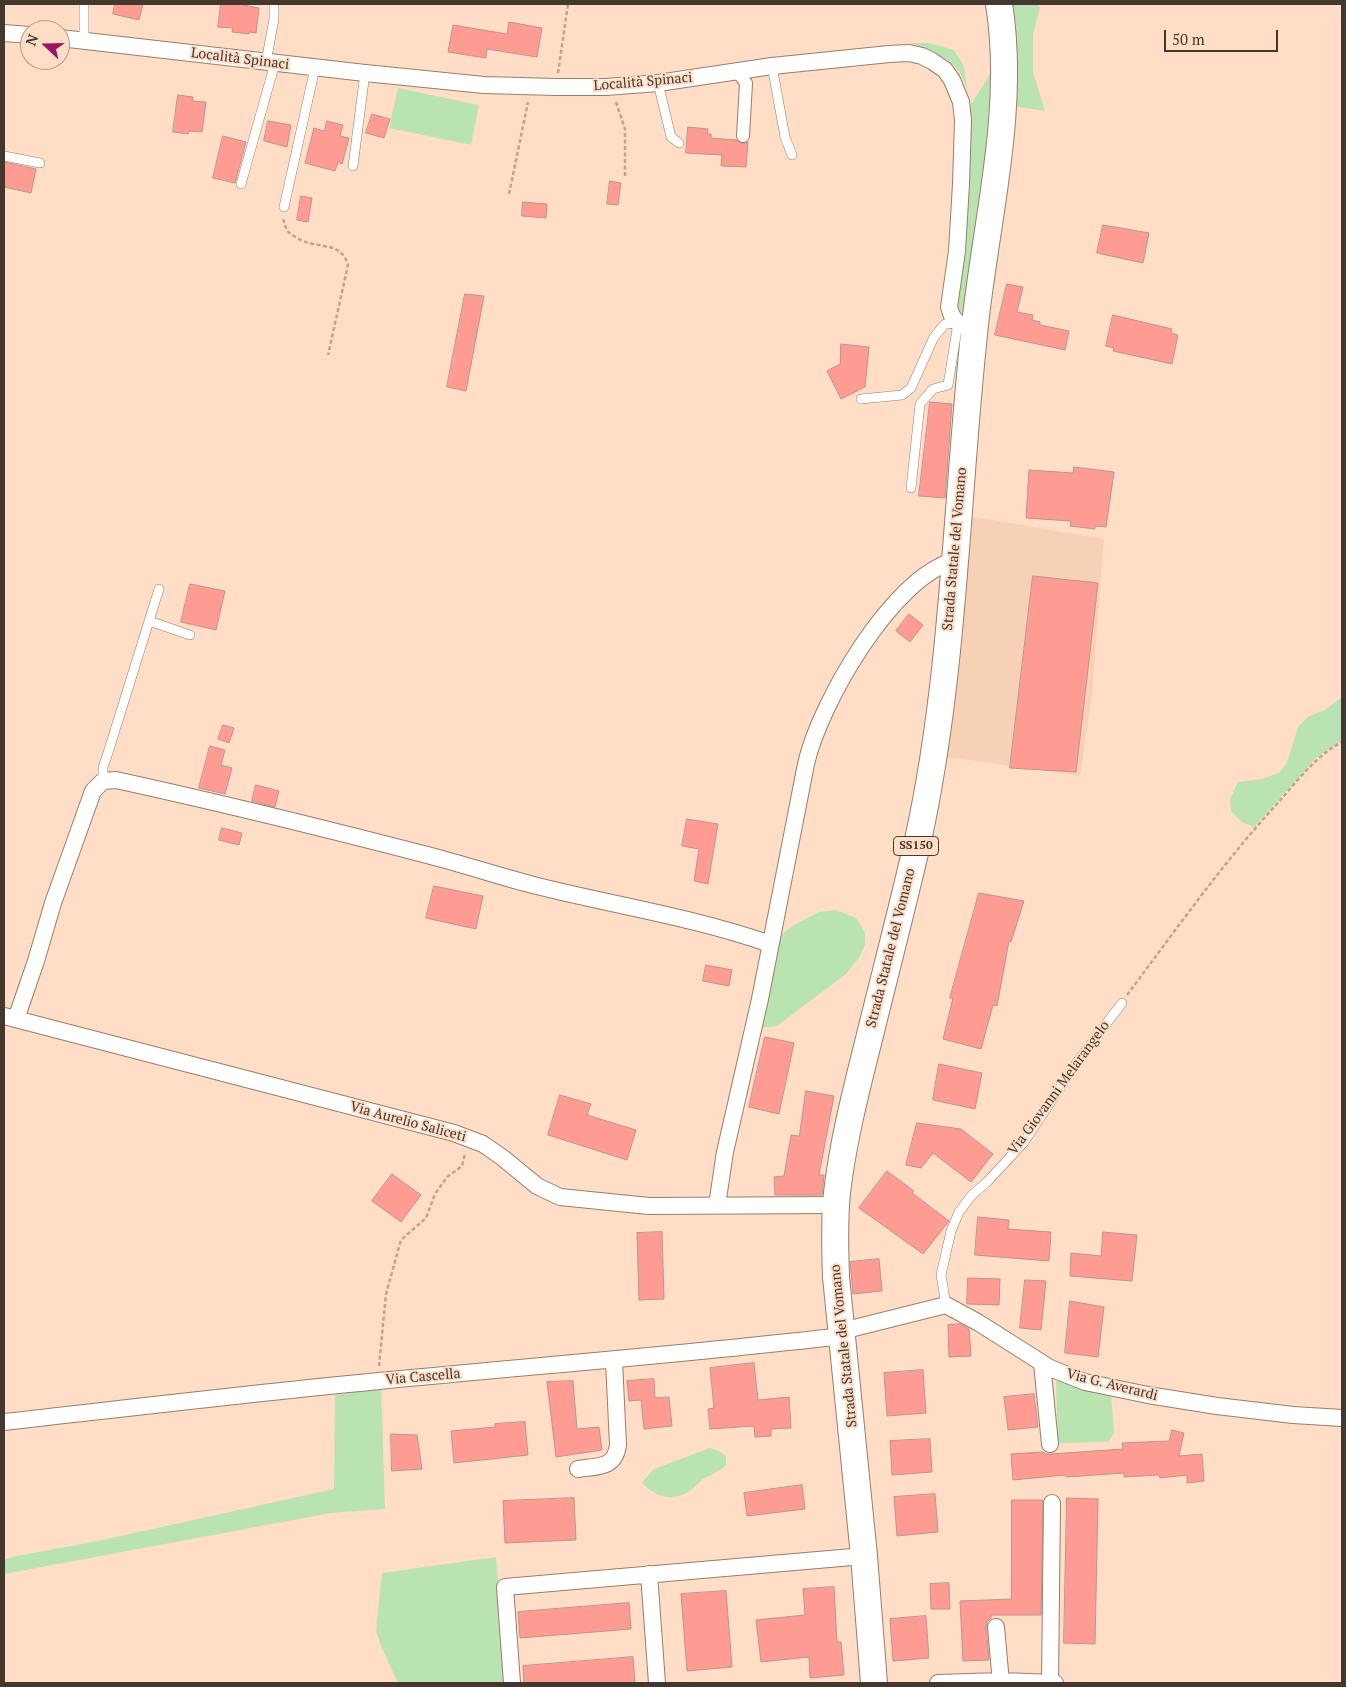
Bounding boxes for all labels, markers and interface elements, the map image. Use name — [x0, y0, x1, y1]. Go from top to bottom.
north arrow — [20, 20, 70, 70]
scale bar — [1166, 20, 1280, 52]
text: 50 m — [1172, 29, 1205, 49]
text: N — [21, 31, 42, 48]
street label: Località Spinaci — [190, 45, 290, 73]
street label: Località Spinaci — [593, 69, 693, 95]
street label: Strada Statale del Vomano — [939, 467, 971, 631]
road number: SS150 — [894, 836, 938, 856]
street label: Strada Statale del Vomano — [863, 867, 919, 1029]
street label: Via Giovanni Melarangelo — [1005, 1018, 1113, 1158]
street label: Via Aurelio Saliceti — [348, 1098, 468, 1146]
street label: Strada Statale del Vomano — [827, 1264, 861, 1428]
street label: Via Cascella — [385, 1365, 461, 1389]
street label: Via G. Averardi — [1065, 1366, 1159, 1404]

